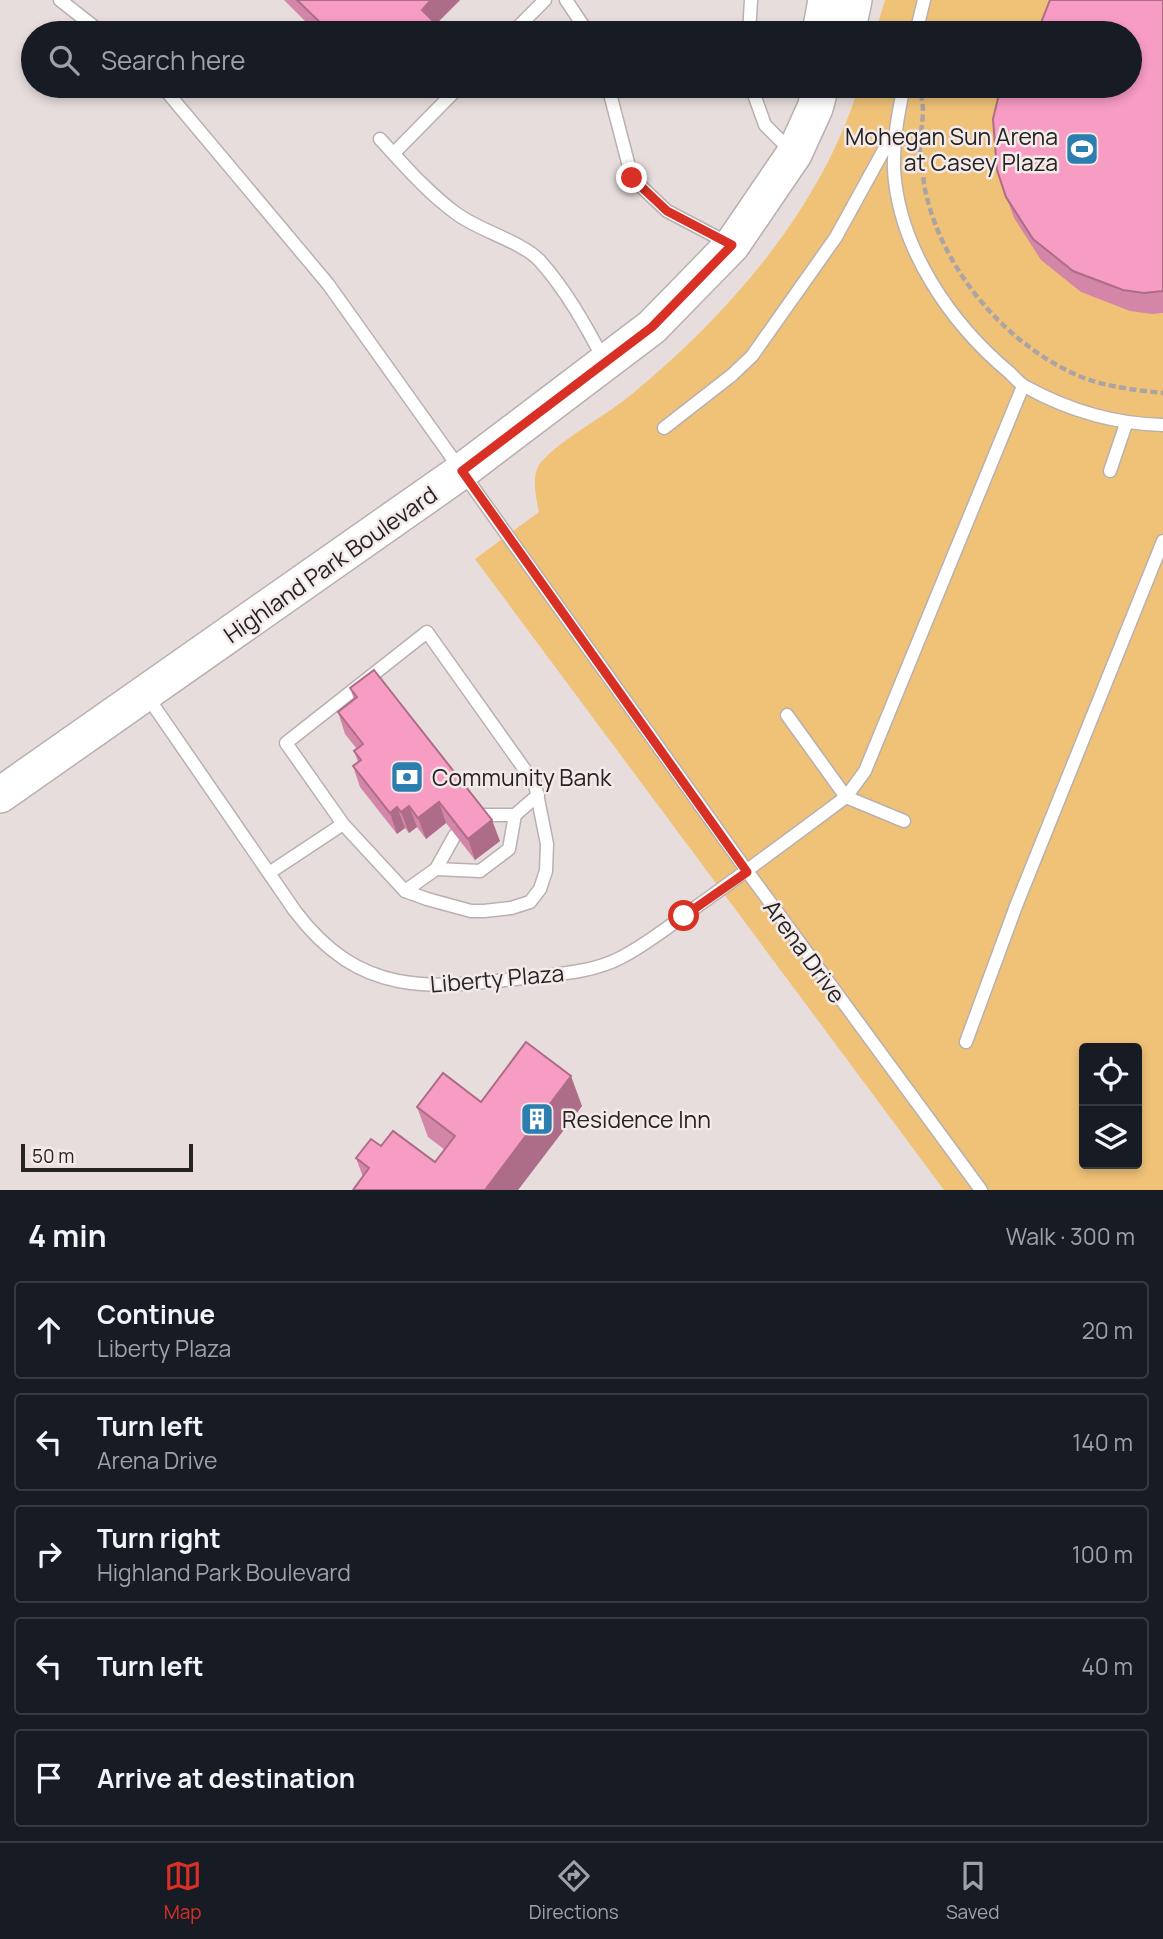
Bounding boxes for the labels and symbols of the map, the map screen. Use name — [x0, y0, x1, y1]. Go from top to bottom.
place label: Mohegan Sun Arena at Casey Plaza — [845, 120, 1058, 178]
sports icon: Mohegan Sun Arena at Casey Plaza — [1063, 130, 1101, 168]
route end — [616, 162, 647, 193]
street label: Highland Park Boulevard — [217, 478, 443, 650]
bank icon: Community Bank — [388, 758, 426, 796]
place label: Community Bank — [432, 761, 612, 793]
street label: Arena Drive — [757, 893, 853, 1009]
route start — [668, 900, 699, 931]
street label: Liberty Plaza — [429, 956, 565, 1000]
building icon: Residence Inn — [518, 1100, 556, 1138]
place label: Residence Inn — [562, 1103, 711, 1135]
scale bar — [21, 1141, 192, 1173]

